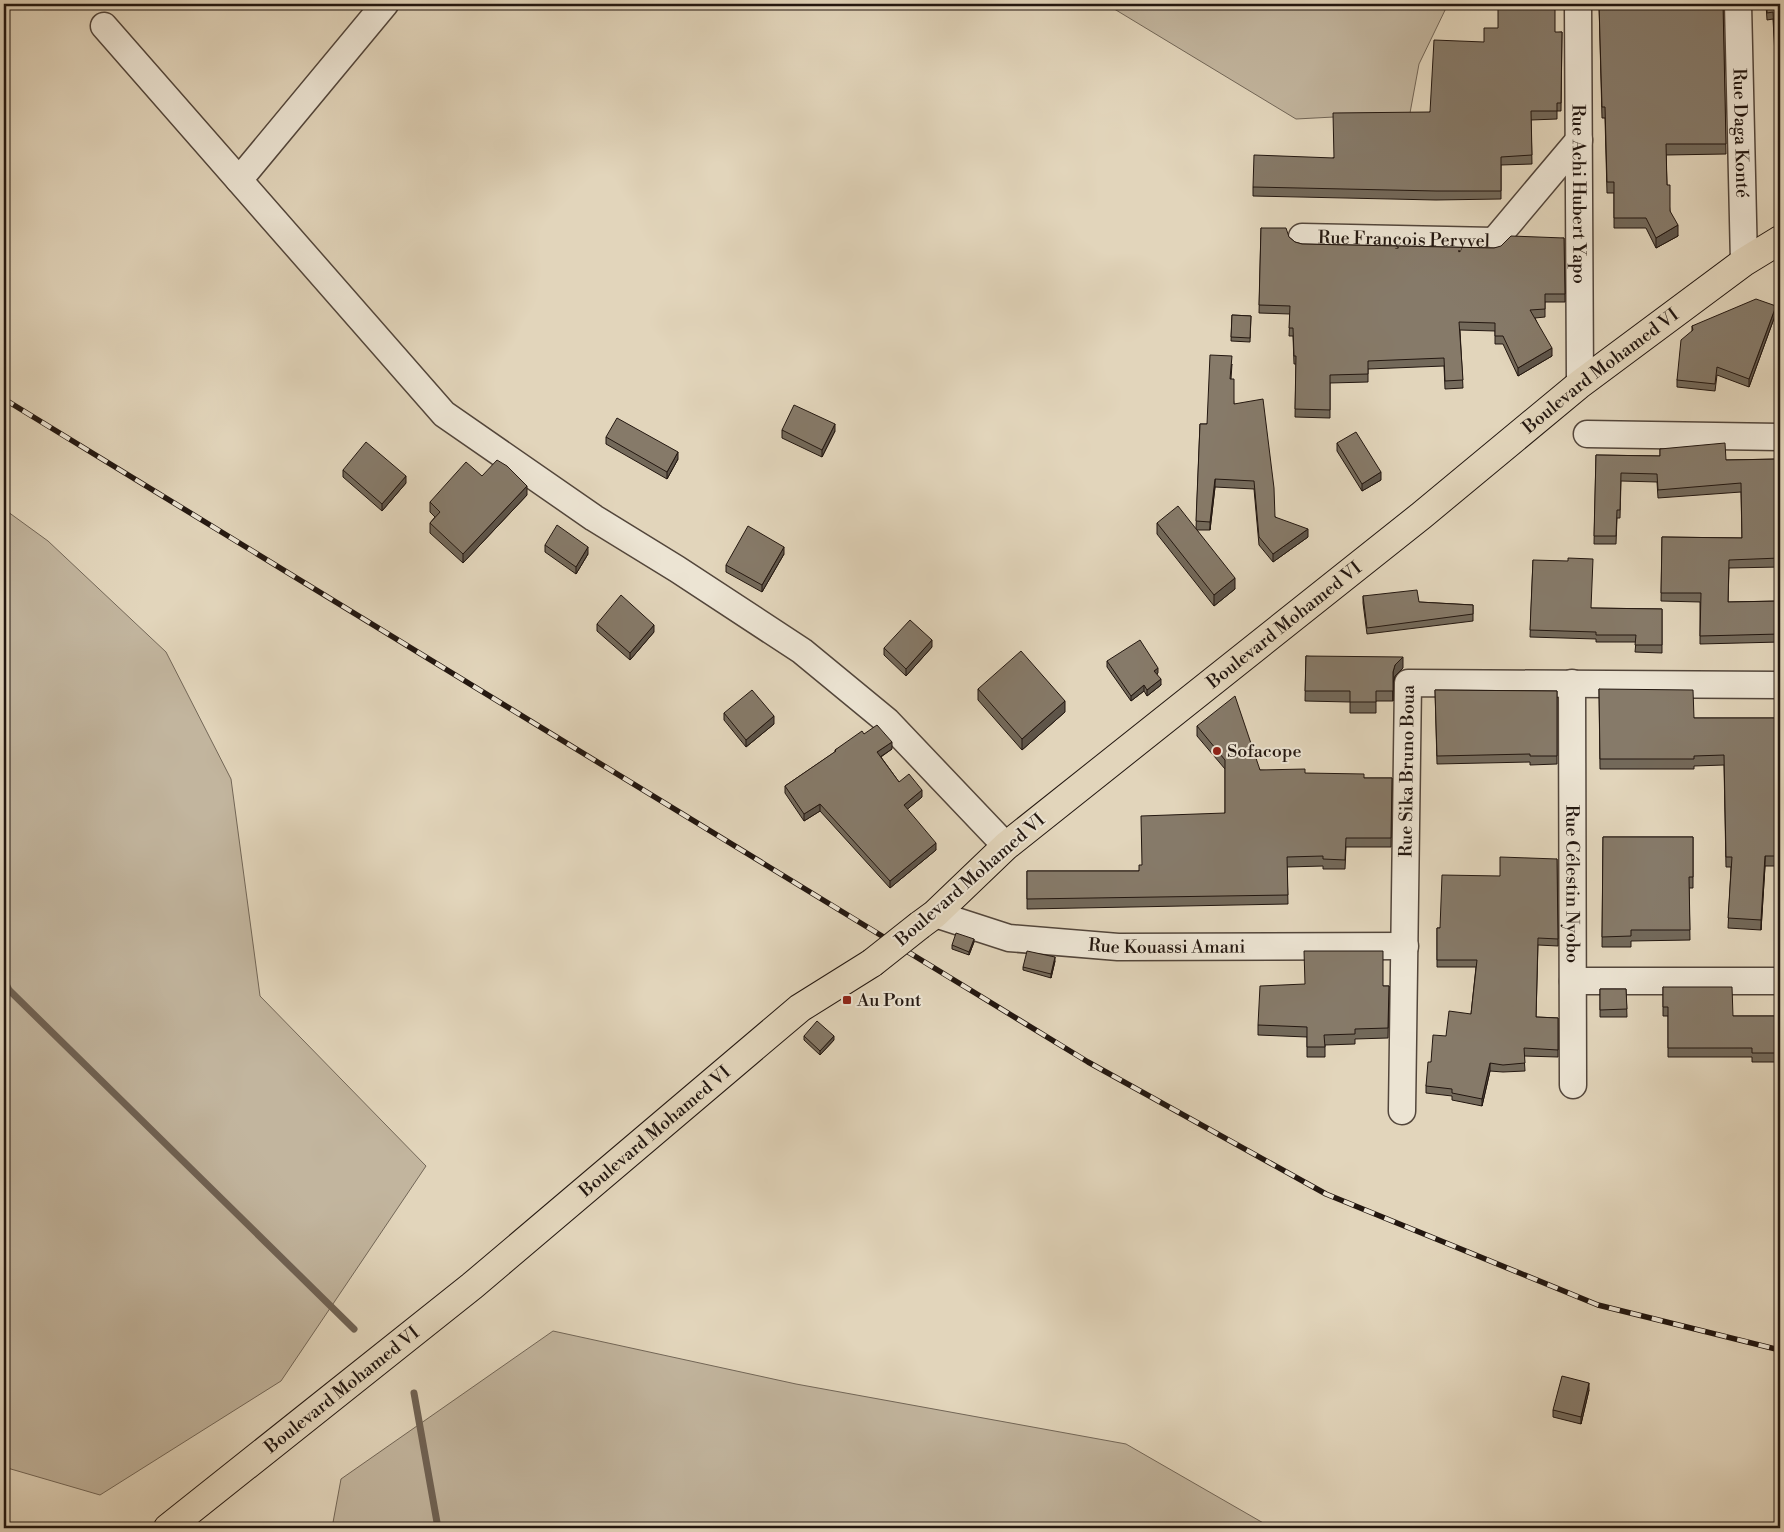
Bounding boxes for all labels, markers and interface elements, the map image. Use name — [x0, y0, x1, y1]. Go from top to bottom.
street label: Rue Daga Konté — [1728, 68, 1754, 198]
street label: Rue Achi Hubert Yapo — [1567, 104, 1591, 284]
street label: Rue François Peryvel — [1318, 226, 1491, 252]
street label: Boulevard Mohamed VI — [1517, 303, 1683, 439]
street label: Boulevard Mohamed VI — [1201, 556, 1366, 694]
street label: Rue Sika Bruno Boua — [1394, 684, 1419, 857]
place label: Sofacope — [1227, 740, 1301, 763]
marker: Sofacope — [1211, 745, 1223, 757]
street label: Rue Célestin Nyobo — [1561, 805, 1584, 963]
street label: Boulevard Mohamed VI — [890, 808, 1050, 952]
street label: Rue Kouassi Amani — [1087, 933, 1246, 959]
place label: Au Pont — [856, 989, 922, 1012]
marker: Au Pont — [841, 994, 853, 1006]
street label: Boulevard Mohamed VI — [573, 1060, 735, 1202]
street label: Boulevard Mohamed VI — [259, 1321, 424, 1459]

